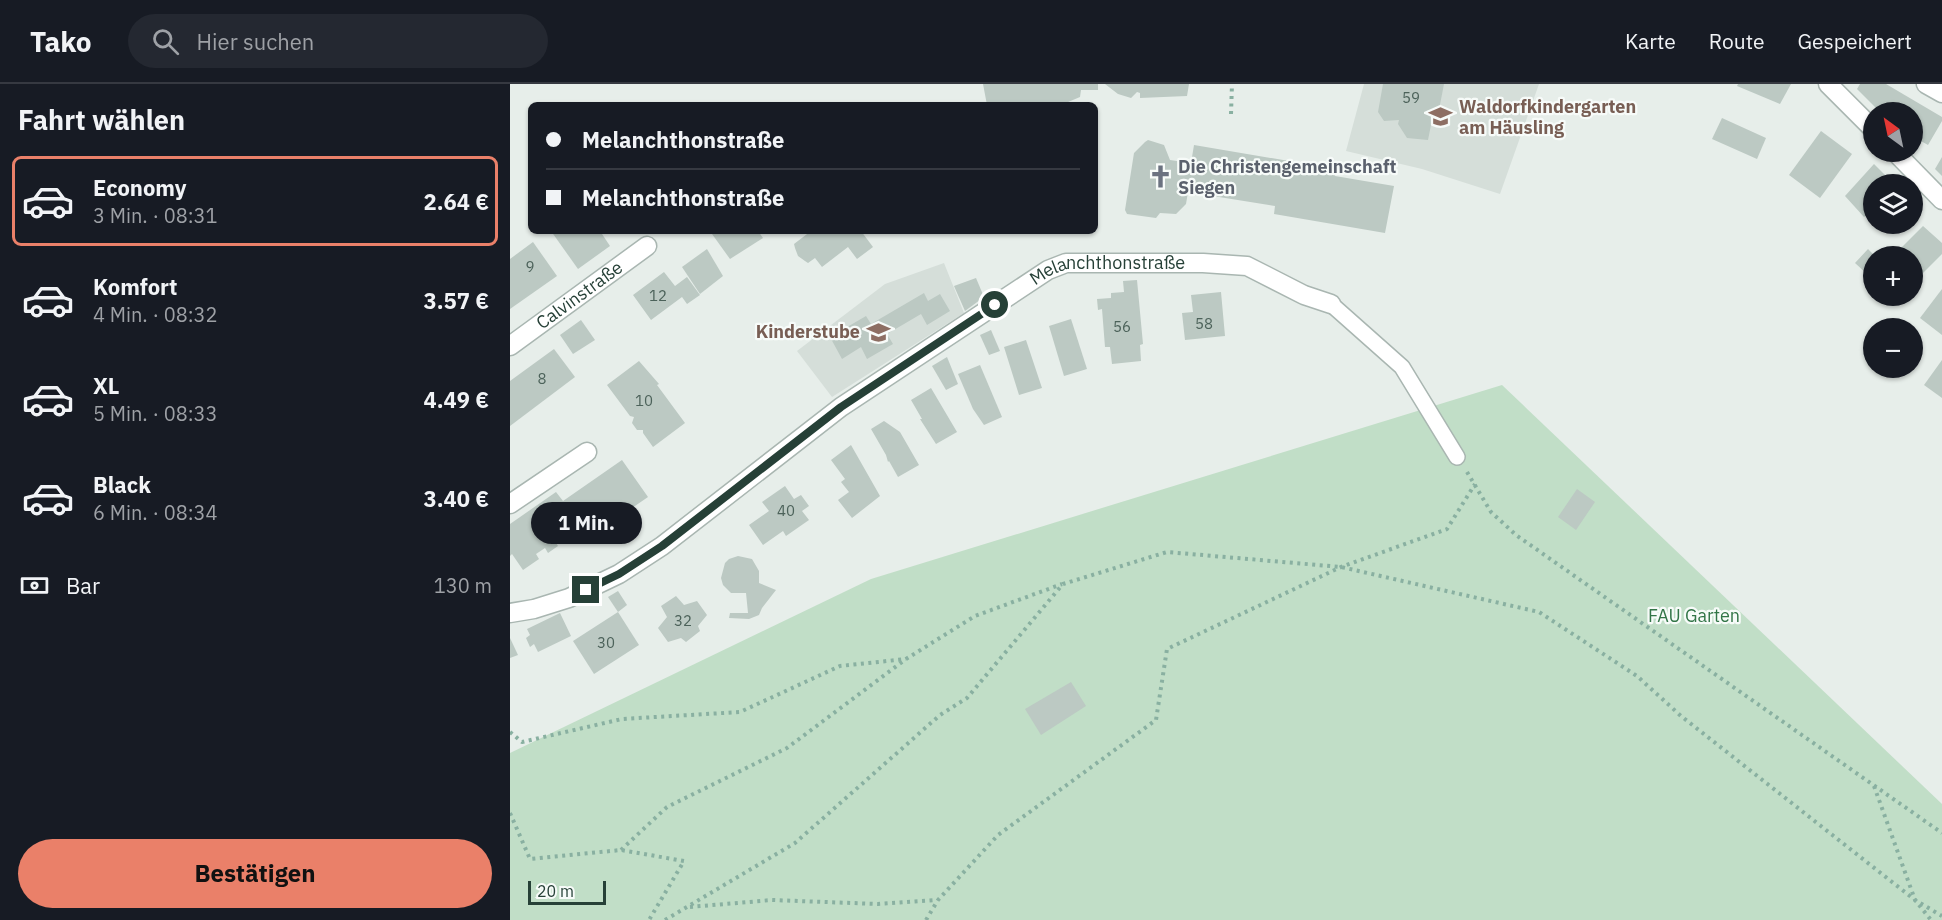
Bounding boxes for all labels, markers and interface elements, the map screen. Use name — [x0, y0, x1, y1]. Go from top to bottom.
search box — [128, 14, 548, 68]
text: Tako — [30, 23, 92, 60]
icon: search — [149, 25, 182, 58]
text: Hier suchen — [197, 27, 314, 56]
text: Karte — [1625, 27, 1676, 55]
text: Route — [1709, 27, 1765, 55]
text: Gespeichert — [1798, 27, 1912, 55]
house number: 59 — [1402, 88, 1420, 107]
place label: Waldorfkindergarten am Häusling — [1459, 95, 1636, 139]
text: Fahrt wählen — [18, 102, 185, 137]
north arrow — [1863, 102, 1923, 162]
map controls — [1863, 102, 1923, 378]
school or university icon: Waldorfkindergarten am Häusling — [1428, 104, 1454, 130]
text: Melanchthonstraße — [582, 125, 784, 154]
place label: Die Christengemeinschaft Siegen — [1178, 155, 1396, 199]
church icon: Die Christengemeinschaft Siegen — [1147, 164, 1173, 190]
text: Economy — [93, 173, 187, 202]
icon: car — [21, 174, 75, 228]
button: layers — [1863, 174, 1923, 234]
text: Melanchthonstraße — [582, 183, 784, 212]
text: 2.64 € — [424, 187, 489, 216]
text: 3 Min. · 08:31 — [93, 202, 218, 229]
button: + — [1863, 246, 1923, 306]
street label: Melanchthonstraße — [1025, 251, 1185, 290]
street label: Calvinstraße — [531, 256, 627, 334]
house number: 9 — [525, 257, 535, 276]
text: Komfort — [93, 272, 178, 301]
icon: car — [21, 273, 75, 327]
text: 3.57 € — [424, 286, 489, 315]
house number: 12 — [649, 286, 667, 305]
route start — [981, 291, 1008, 318]
text: 4 Min. · 08:32 — [93, 301, 218, 328]
house number: 58 — [1195, 314, 1213, 333]
house number: 56 — [1113, 317, 1131, 336]
button: − — [1863, 318, 1923, 378]
school or university icon: Kinderstube — [865, 319, 891, 345]
place label: Kinderstube — [756, 320, 860, 343]
house number: 8 — [537, 369, 547, 388]
text: XL — [93, 371, 119, 400]
icon: car — [21, 372, 75, 426]
text: 4.49 € — [424, 385, 489, 414]
house number: 10 — [635, 391, 653, 410]
text: 5 Min. · 08:33 — [93, 400, 218, 427]
text: Black — [93, 470, 151, 499]
icon: car — [21, 471, 75, 525]
text: 3.40 € — [424, 484, 489, 513]
text: 6 Min. · 08:34 — [93, 499, 218, 526]
house number: 40 — [777, 501, 795, 520]
callout: 1 Min. — [530, 503, 642, 545]
text: 1 Min. — [558, 509, 615, 536]
icon: cash — [18, 569, 51, 602]
text: Bar — [66, 571, 100, 600]
text: 130 m — [434, 572, 492, 599]
route end — [572, 576, 599, 603]
park label: FAU Garten — [1648, 604, 1740, 627]
house number: 32 — [674, 611, 692, 630]
house number: 30 — [597, 633, 615, 652]
button: Bestätigen — [18, 839, 492, 908]
scale bar — [528, 878, 606, 906]
text: 20 m — [537, 881, 574, 901]

